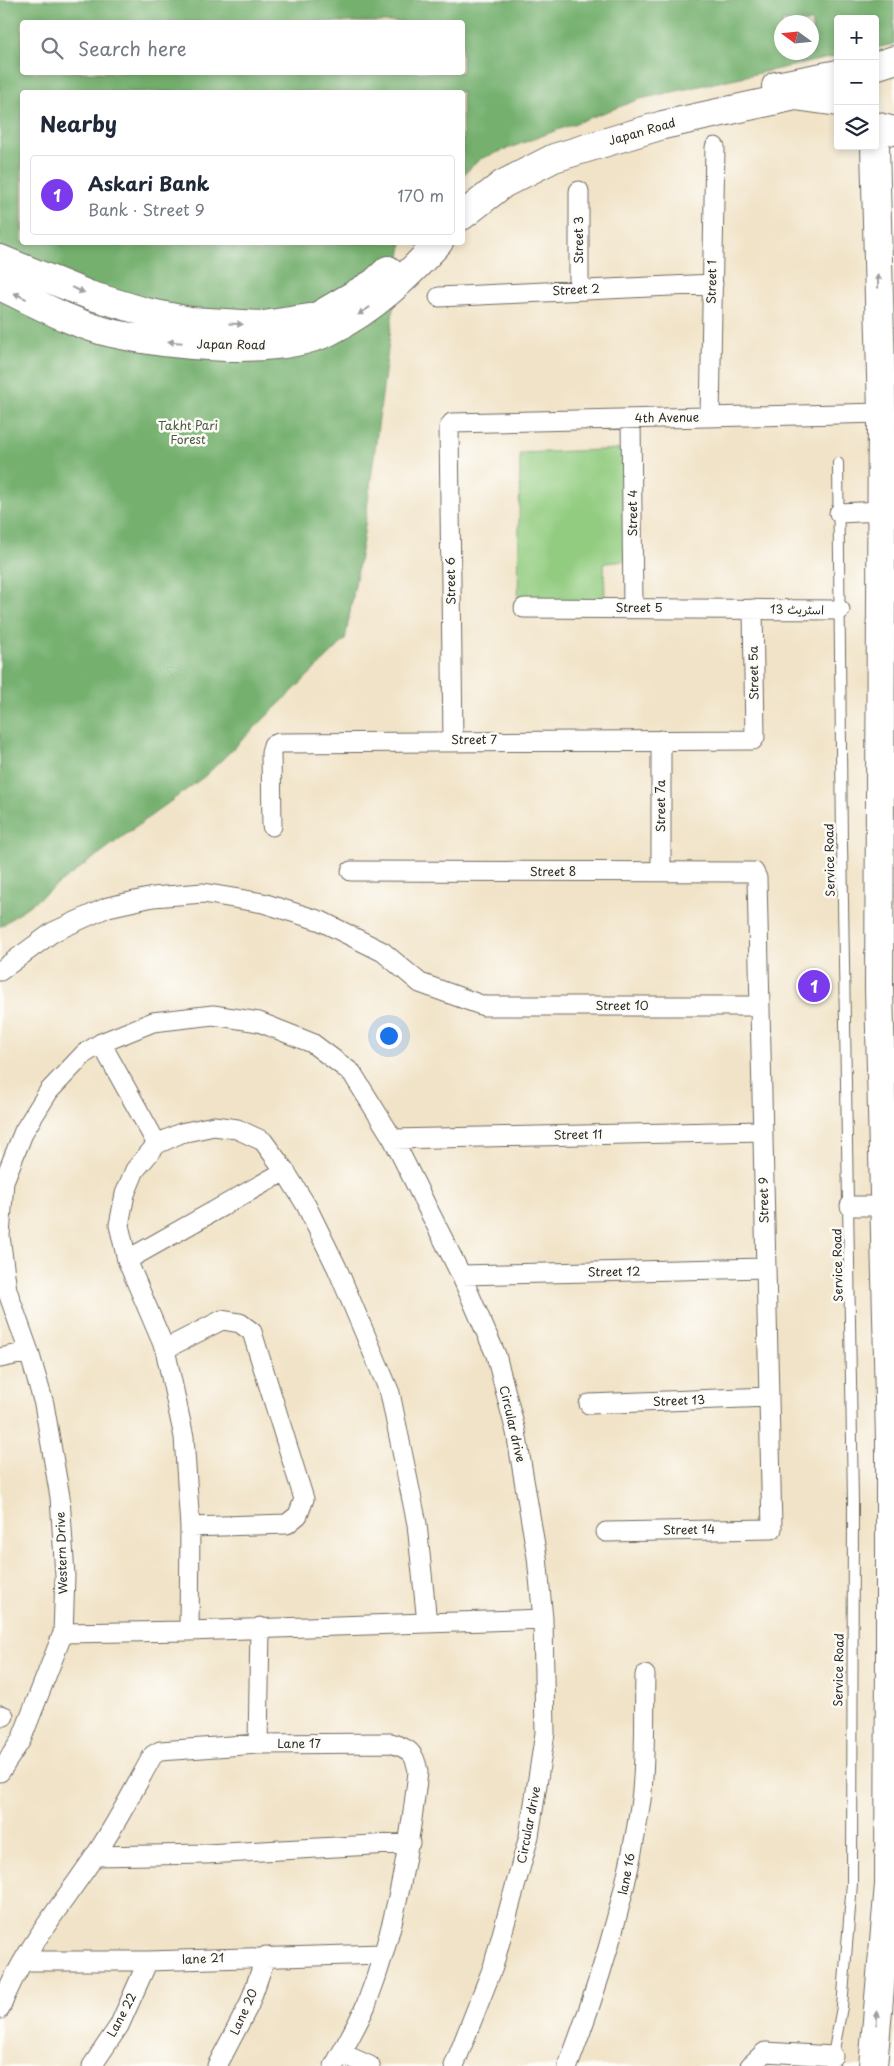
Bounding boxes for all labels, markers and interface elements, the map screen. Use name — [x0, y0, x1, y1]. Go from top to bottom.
north arrow — [774, 15, 819, 60]
map controls — [834, 15, 879, 150]
button: + — [834, 15, 879, 60]
search box — [20, 20, 465, 75]
icon: search — [38, 34, 66, 62]
text: Search here — [78, 34, 187, 62]
button: − — [834, 60, 879, 105]
button: layers — [834, 105, 879, 150]
text: Nearby — [40, 107, 117, 139]
street label: Japan Road — [606, 113, 677, 149]
text: Askari Bank — [88, 169, 210, 197]
text: 1 — [53, 183, 61, 207]
text: 170 m — [398, 183, 444, 207]
text: Bank · Street 9 — [88, 197, 205, 221]
street label: Street 3 — [569, 216, 587, 264]
street label: Street 1 — [702, 260, 720, 304]
one-way arrow — [874, 272, 882, 288]
street label: Street 2 — [552, 279, 600, 299]
one-way arrow — [70, 287, 85, 295]
one-way arrow — [13, 291, 28, 300]
one-way arrow — [358, 306, 371, 316]
one-way arrow — [228, 320, 244, 328]
street label: Japan Road — [196, 334, 266, 354]
one-way arrow — [166, 338, 182, 346]
street label: 4th Avenue — [635, 407, 700, 427]
park label: Takht Pari Forest — [158, 416, 218, 448]
street label: Street 4 — [623, 489, 641, 537]
street label: Street 6 — [441, 557, 459, 605]
street label: Street 5 — [615, 598, 663, 616]
street label: اسٹریٹ 13 — [770, 600, 824, 618]
street label: Street 5a — [744, 645, 762, 700]
street label: Street 7 — [451, 730, 497, 748]
street label: Street 7a — [651, 779, 669, 832]
street label: Service Road — [819, 823, 839, 897]
street label: Street 8 — [530, 862, 576, 880]
pin: 1 — [798, 967, 830, 1005]
street label: Street 10 — [595, 996, 649, 1014]
your location — [376, 1023, 402, 1049]
street label: Street 11 — [553, 1125, 603, 1143]
street label: Street 9 — [754, 1177, 772, 1224]
street label: Service Road — [827, 1228, 847, 1302]
street label: Street 12 — [588, 1262, 640, 1280]
street label: Circular drive — [495, 1384, 531, 1464]
street label: Street 13 — [653, 1390, 705, 1410]
street label: Western Drive — [51, 1512, 71, 1595]
street label: Street 14 — [663, 1520, 715, 1538]
street label: Service Road — [828, 1633, 848, 1707]
street label: Lane 17 — [277, 1734, 321, 1752]
street label: Circular drive — [512, 1785, 544, 1865]
street label: lane 16 — [613, 1851, 639, 1896]
street label: lane 21 — [181, 1948, 225, 1968]
street label: Lane 20 — [225, 1985, 261, 2038]
street label: Lane 22 — [102, 1989, 140, 2040]
one-way arrow — [874, 2009, 882, 2025]

